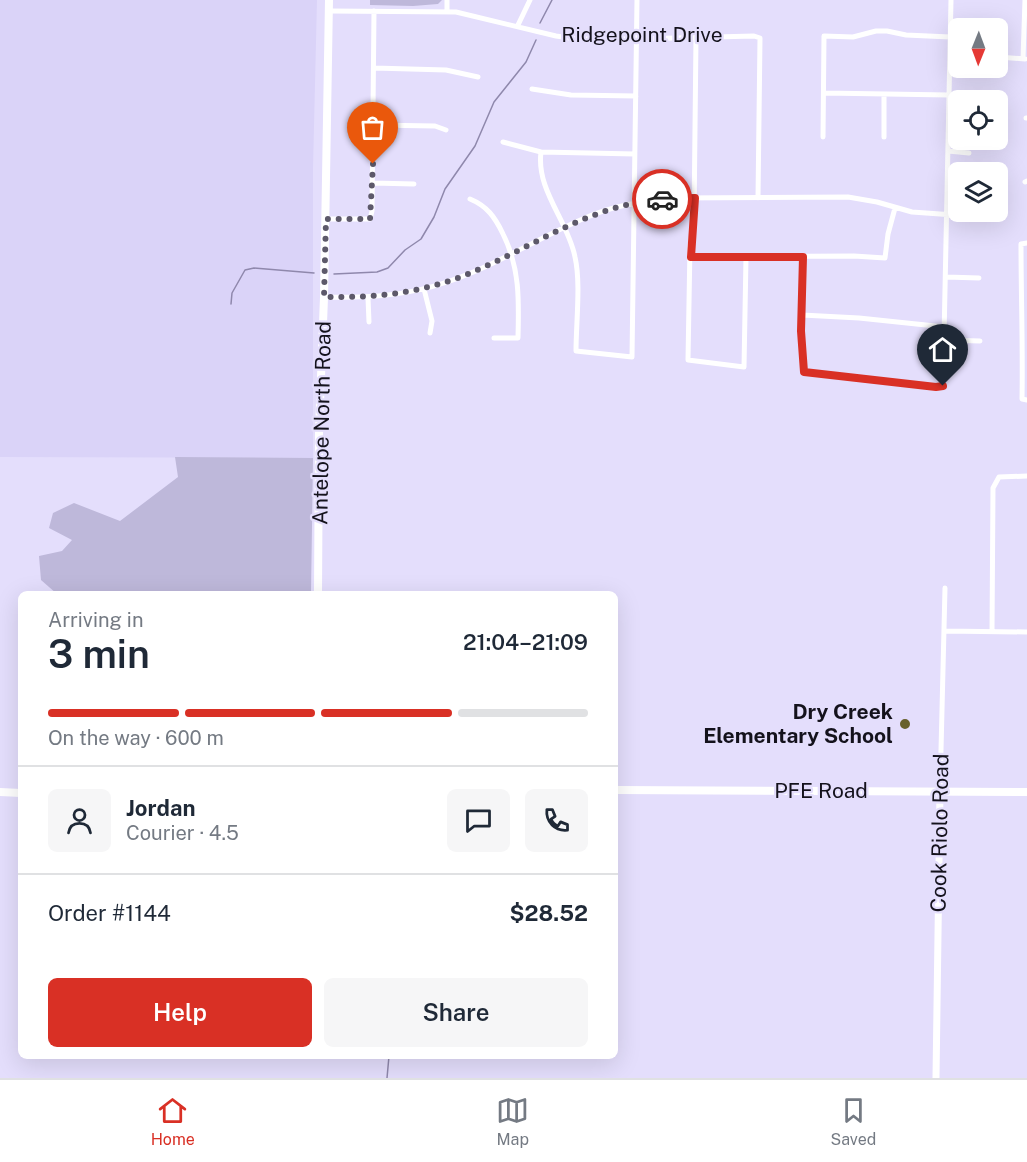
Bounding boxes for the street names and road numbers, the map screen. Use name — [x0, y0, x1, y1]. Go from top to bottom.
street label: Ridgepoint Drive — [561, 22, 723, 47]
street label: Antelope North Road — [307, 321, 336, 525]
street label: Cook Riolo Road — [926, 753, 953, 913]
street label: PFE Road — [774, 778, 868, 803]

